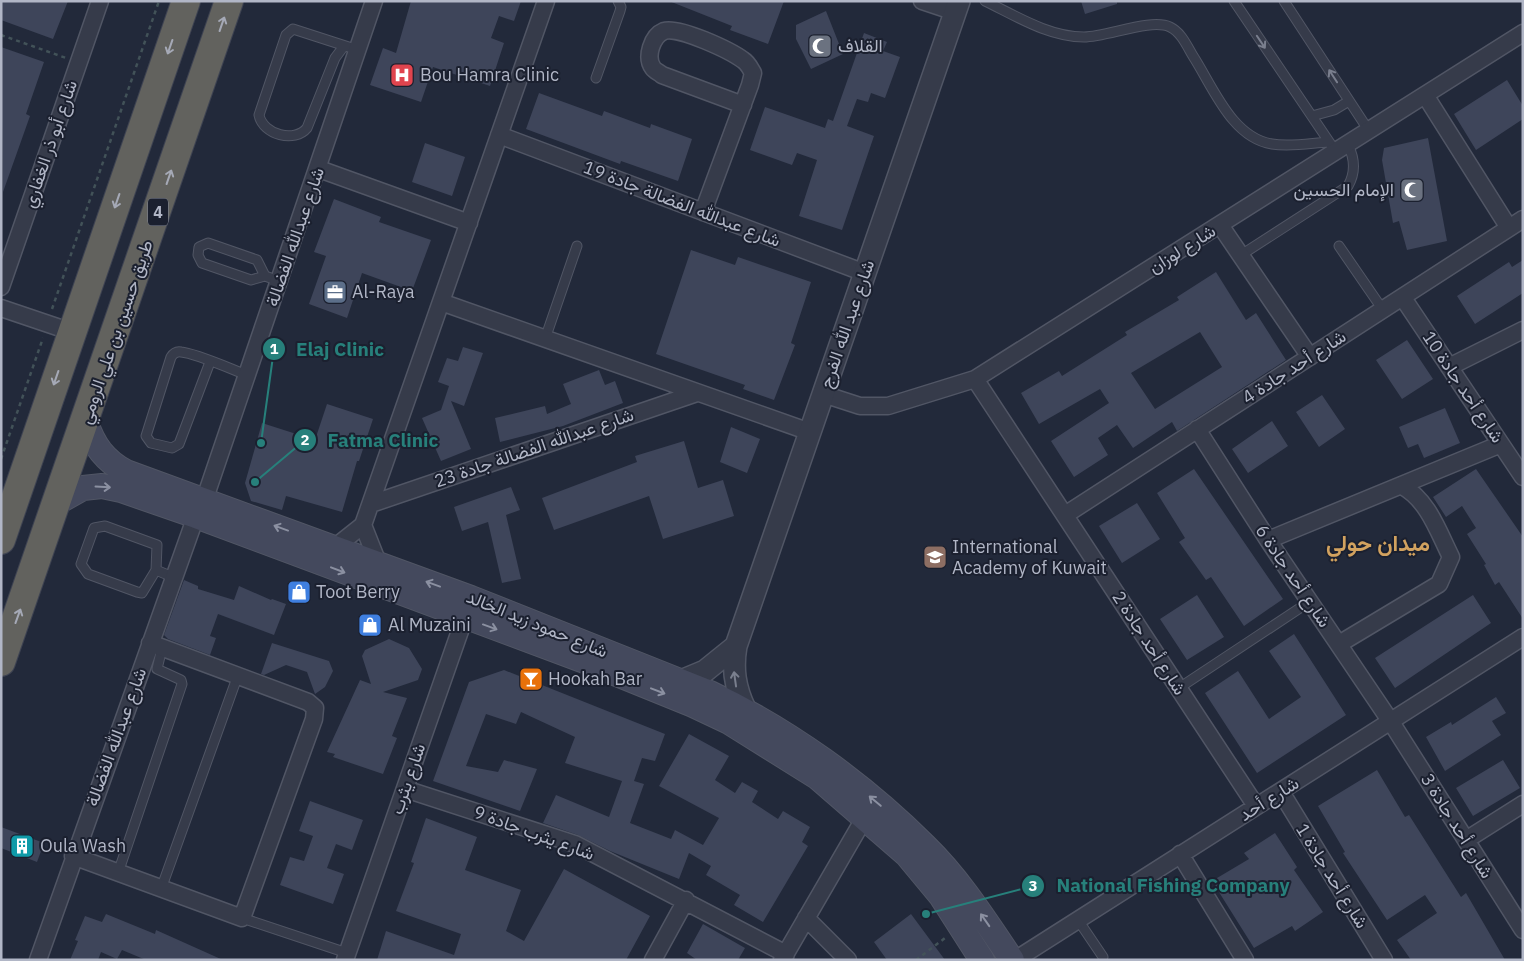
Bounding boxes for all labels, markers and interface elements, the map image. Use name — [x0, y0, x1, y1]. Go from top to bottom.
one-way arrow — [218, 16, 227, 32]
mosque icon: القلاف — [807, 33, 833, 59]
place label: القلاف — [838, 34, 883, 57]
one-way arrow — [1256, 35, 1266, 49]
one-way arrow — [165, 39, 174, 55]
hospital icon: Bou Hamra Clinic — [389, 62, 415, 88]
place label: Bou Hamra Clinic — [420, 63, 559, 86]
one-way arrow — [1328, 69, 1338, 83]
street label: شارع أبو ذر الغفاري — [17, 77, 86, 212]
street label: شارع عبدالله الفضالة جادة 19 — [580, 155, 784, 253]
street label: شارع عبدالله الفضالة — [260, 164, 330, 310]
one-way arrow — [165, 170, 174, 186]
mosque icon: الإمام الحسين — [1399, 177, 1425, 203]
place label: الإمام الحسين — [1293, 178, 1394, 202]
one-way arrow — [112, 193, 121, 208]
road number: 4 — [148, 198, 168, 226]
street label: شارع لوزان — [1144, 219, 1220, 279]
street label: طريق حسين بن علي الرومي — [73, 237, 162, 428]
street label: شارع عبد الله الفرج — [814, 257, 880, 391]
office icon: Al-Raya — [322, 279, 348, 305]
place label: Al-Raya — [352, 280, 415, 303]
street label: شارع أحد جادة 4 — [1237, 324, 1351, 410]
street label: شارع أحد جادة 10 — [1417, 326, 1509, 448]
callout: Elaj Clinic — [261, 332, 395, 366]
text: Elaj Clinic — [296, 337, 384, 361]
text: 1 — [269, 339, 279, 358]
one-way arrow — [51, 370, 60, 385]
street label: شارع عبدالله الفضالة جادة 23 — [431, 403, 637, 493]
callout: Fatma Clinic — [292, 423, 448, 457]
text: Fatma Clinic — [328, 428, 439, 452]
text: 2 — [300, 430, 310, 449]
one-way arrow — [95, 482, 111, 491]
street label: شارع أحد جادة 6 — [1250, 520, 1336, 632]
one-way arrow — [273, 523, 289, 532]
district label: ميدان حولي — [1326, 528, 1430, 562]
place label: International Academy of Kuwait — [952, 535, 1107, 579]
school or university icon: International Academy of Kuwait — [922, 544, 948, 570]
one-way arrow — [330, 566, 345, 575]
shop icon: Toot Berry — [286, 579, 312, 605]
one-way arrow — [426, 579, 442, 588]
place label: Toot Berry — [316, 580, 400, 603]
street label: شارع حمود زيد الخالد — [463, 585, 611, 663]
street label: شارع أحد جادة 2 — [1106, 586, 1192, 700]
one-way arrow — [13, 609, 23, 625]
shop icon: Al Muzaini — [357, 612, 383, 638]
place label: Al Muzaini — [388, 613, 471, 636]
one-way arrow — [482, 623, 497, 632]
street label: شارع عبدالله الفضالة — [80, 664, 152, 810]
bar icon: Hookah Bar — [518, 666, 544, 692]
place label: Hookah Bar — [548, 667, 643, 690]
one-way arrow — [730, 671, 740, 687]
one-way arrow — [650, 687, 665, 697]
street label: شارع يثرب — [385, 740, 431, 818]
street label: شارع أحد جادة 3 — [1415, 769, 1499, 883]
street label: شارع أحد — [1235, 771, 1303, 827]
one-way arrow — [869, 795, 882, 806]
street label: شارع يثرب جادة 9 — [470, 800, 598, 866]
street label: شارع أحد جادة 1 — [1290, 819, 1374, 933]
building icon: Oula Wash — [9, 833, 35, 859]
place label: Oula Wash — [40, 834, 126, 857]
callout: National Fishing Company — [1021, 869, 1299, 903]
text: National Fishing Company — [1056, 873, 1290, 897]
text: 3 — [1028, 876, 1038, 895]
one-way arrow — [980, 913, 990, 927]

